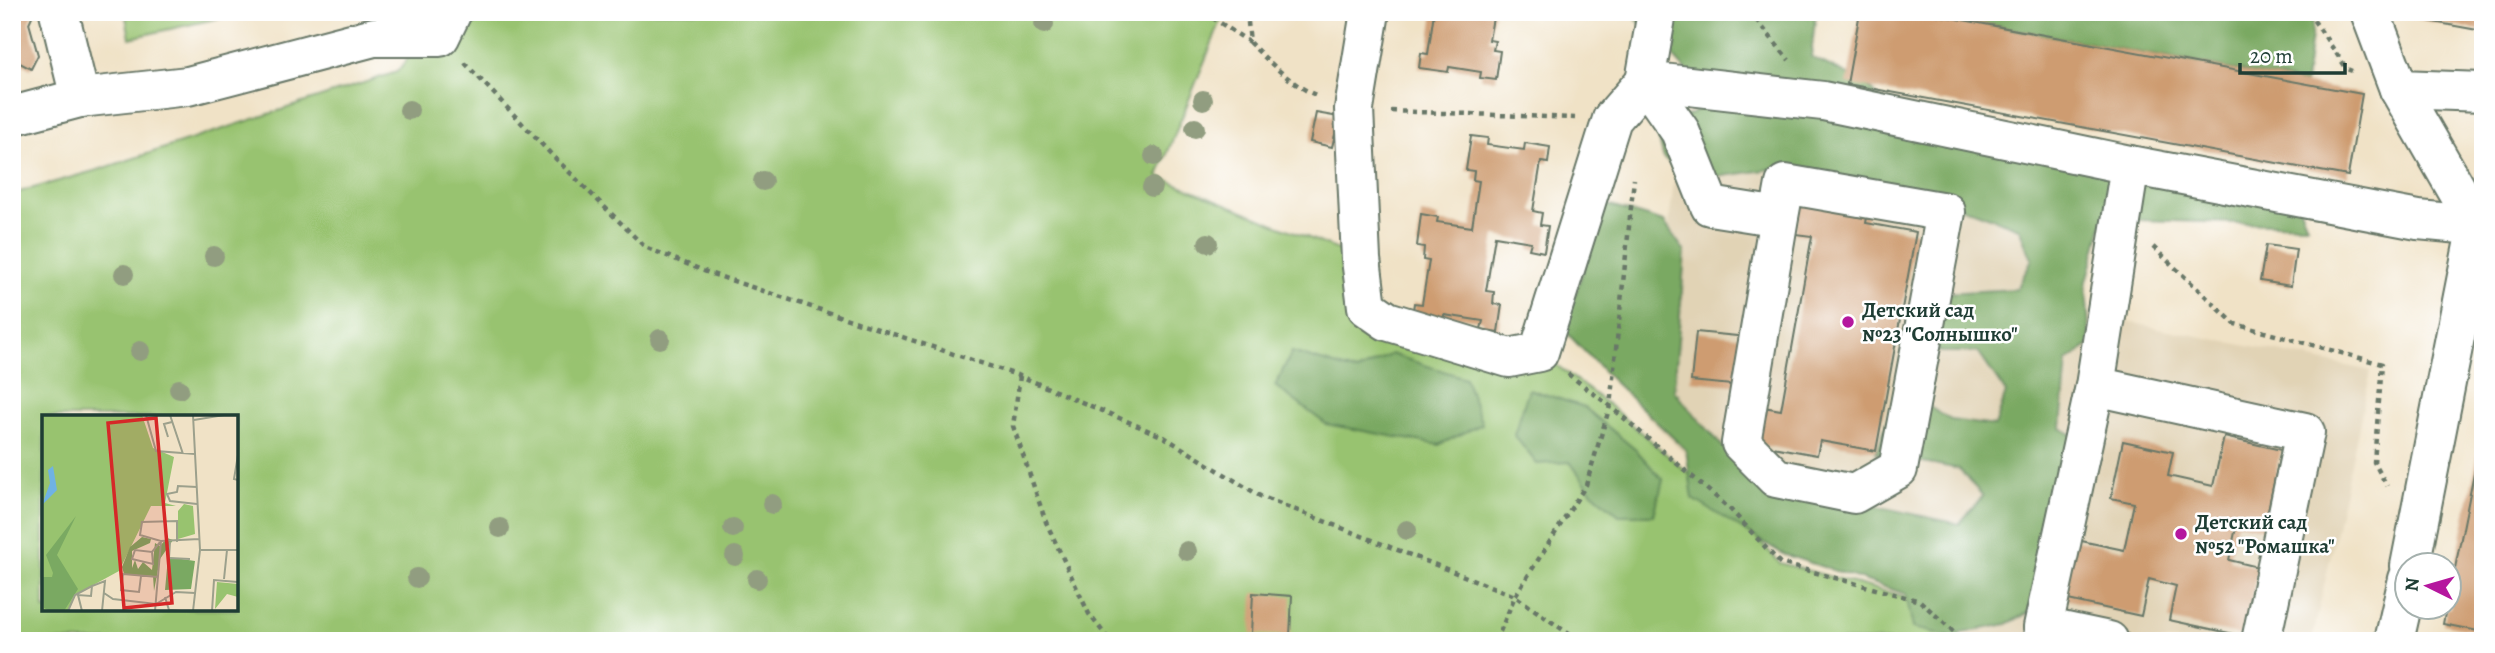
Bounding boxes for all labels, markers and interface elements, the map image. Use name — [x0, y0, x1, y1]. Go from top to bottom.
scale bar — [2240, 32, 2344, 76]
text: 20 m — [2250, 42, 2293, 70]
place label: Детский сад №23 "Солнышко" — [1862, 296, 2018, 348]
marker: Детский сад №23 "Солнышко" — [1840, 314, 1856, 330]
inset map — [42, 415, 238, 611]
place label: Детский сад №52 "Ромашка" — [2195, 508, 2335, 560]
marker: Детский сад №52 "Ромашка" — [2173, 526, 2189, 542]
north arrow — [2394, 552, 2464, 622]
text: N — [2399, 576, 2426, 593]

